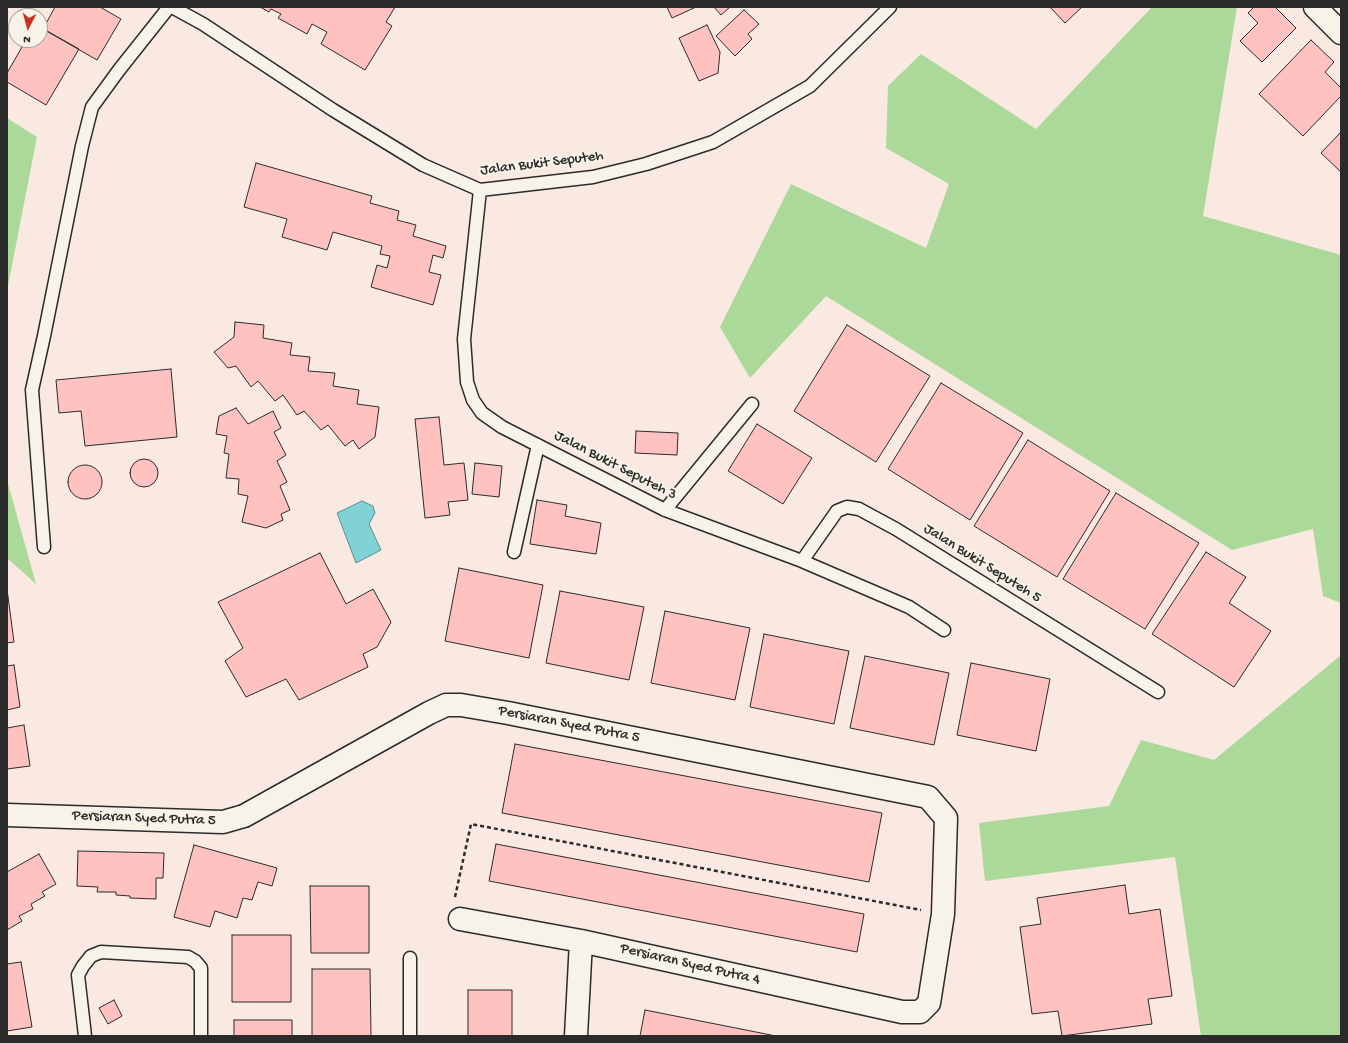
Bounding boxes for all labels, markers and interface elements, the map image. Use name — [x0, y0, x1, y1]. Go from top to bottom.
north arrow — [8, 8, 48, 48]
text: N — [23, 33, 31, 45]
street label: Jalan Bukit Seputeh — [479, 148, 605, 180]
street label: Jalan Bukit Seputeh 3 — [551, 427, 679, 505]
street label: Jalan Bukit Seputeh 5 — [920, 520, 1044, 608]
street label: Persiaran Syed Putra 5 — [497, 702, 641, 748]
street label: Persiaran Syed Putra 5 — [72, 807, 216, 831]
street label: Persiaran Syed Putra 4 — [618, 940, 762, 990]

